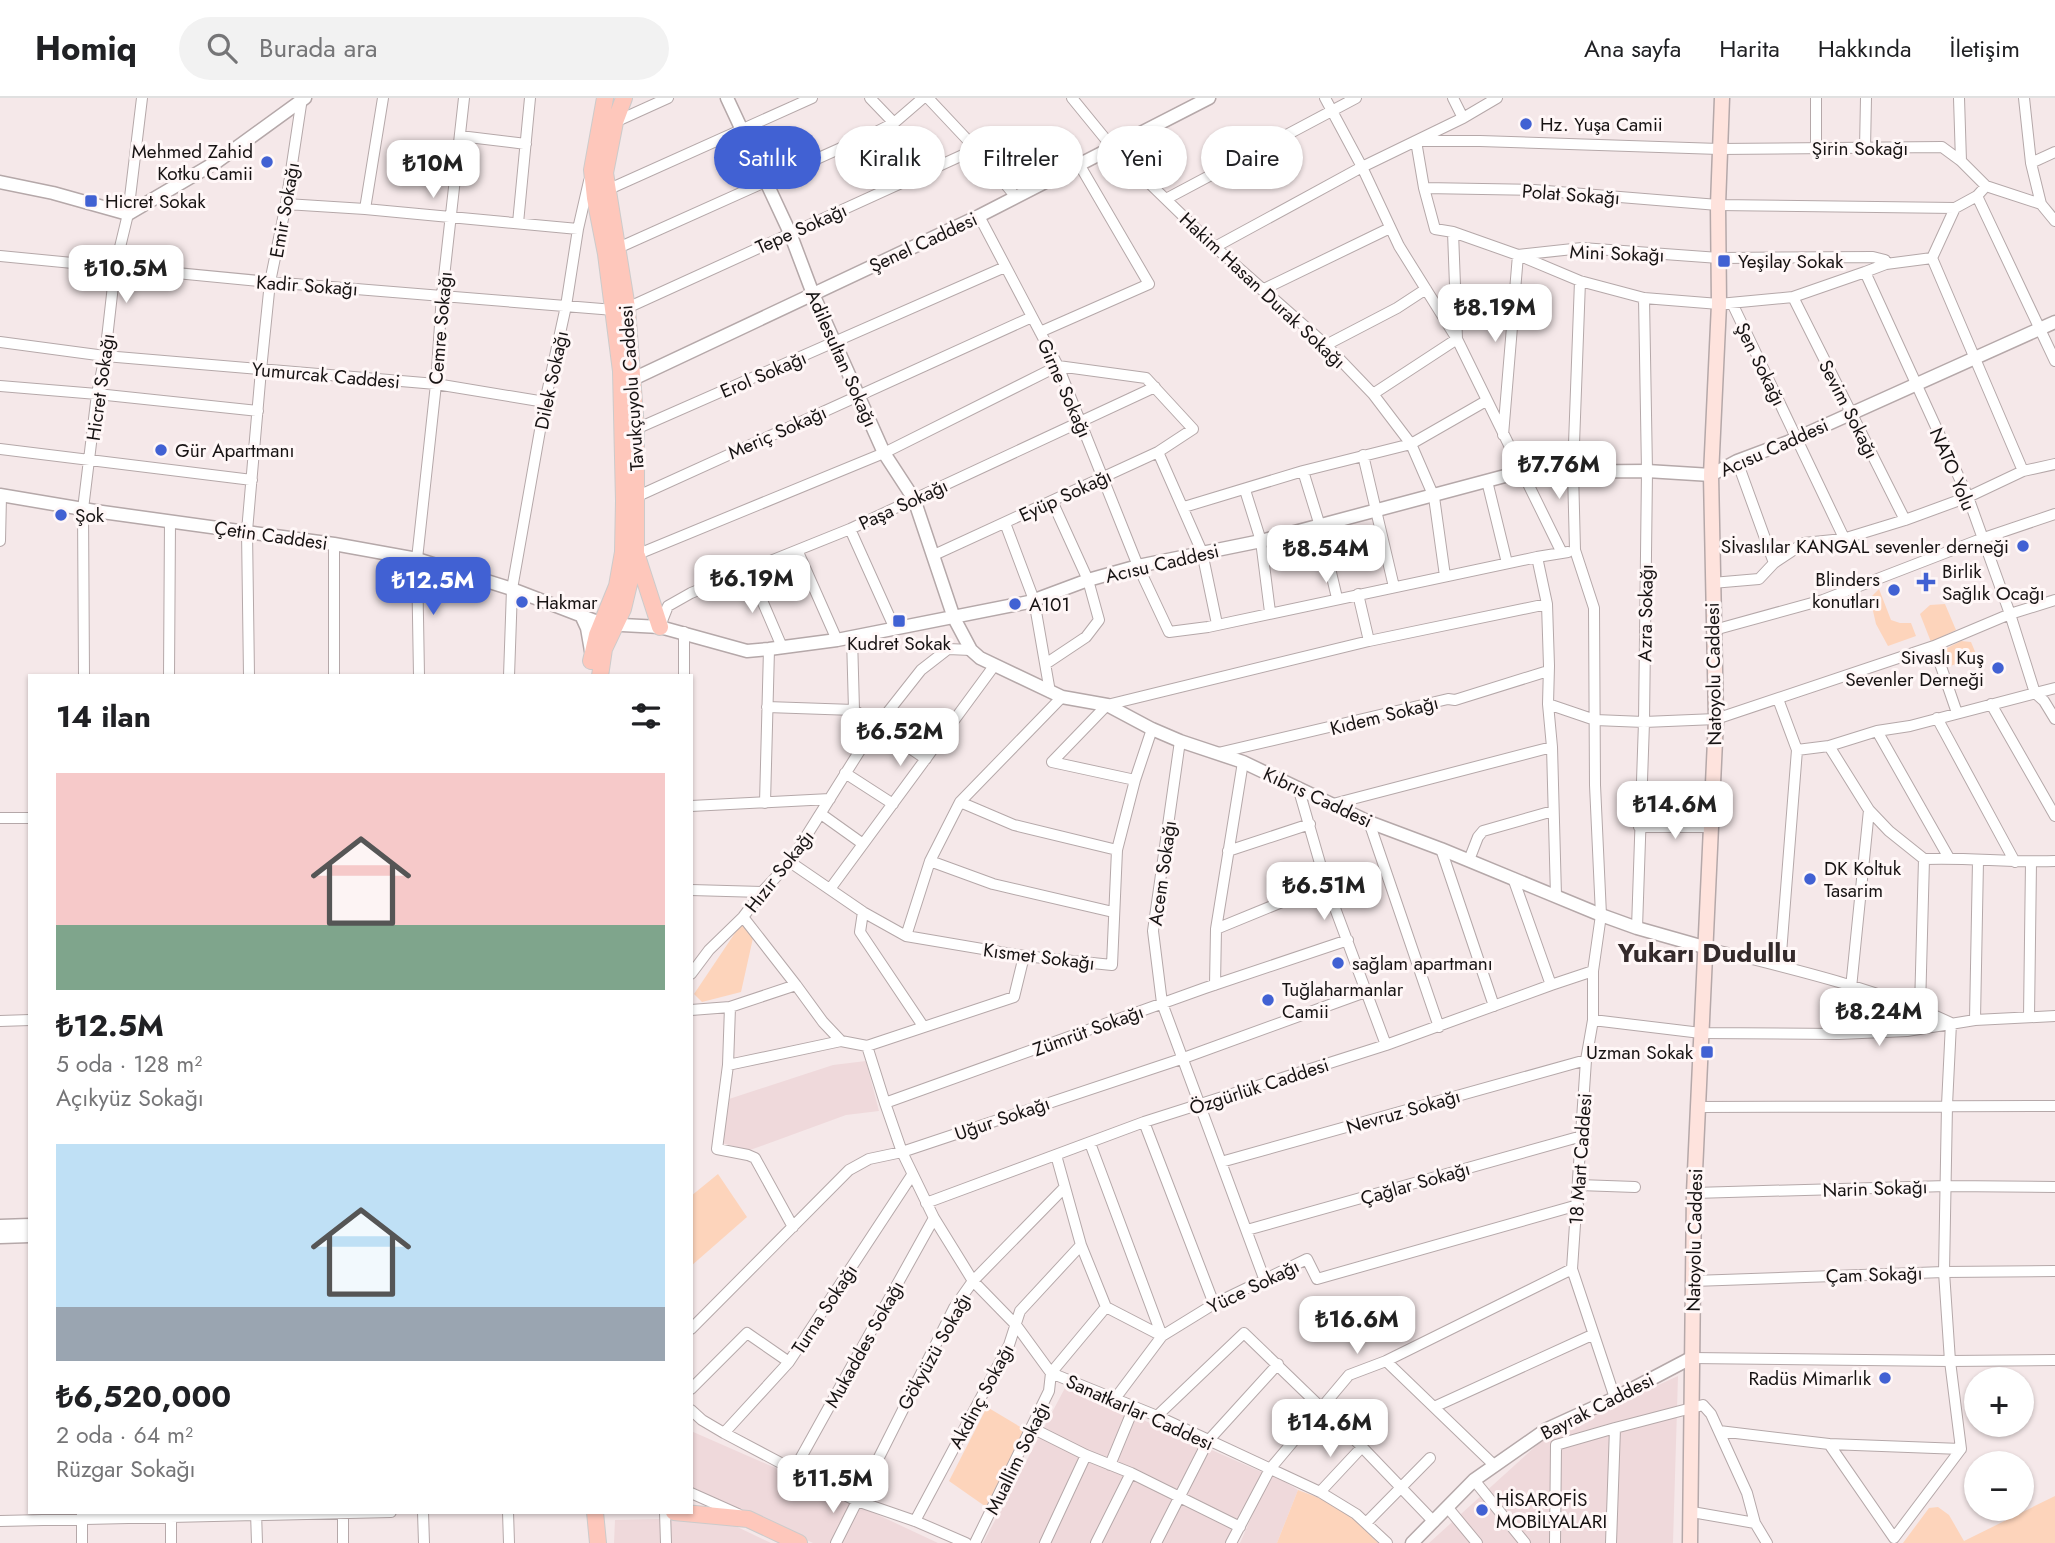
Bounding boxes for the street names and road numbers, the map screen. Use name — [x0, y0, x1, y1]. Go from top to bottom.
street label: Şirin Sokağı — [1812, 135, 1908, 162]
street label: Emir Sokağı — [263, 160, 306, 260]
street label: Polat Sokağı — [1521, 178, 1621, 211]
street label: Tepe Sokağı — [751, 196, 851, 261]
street label: Şenel Caddesi — [865, 206, 982, 279]
street label: Hakim Hasan Durak Sokağı — [1174, 206, 1352, 375]
street label: Mini Sokağı — [1569, 238, 1665, 269]
street label: Kadir Sokağı — [255, 268, 359, 303]
street label: Cemre Sokağı — [422, 270, 459, 386]
street label: Adilesultan Sokağı — [799, 285, 884, 431]
street label: Tavukçuyolu Caddesi — [612, 304, 651, 472]
street label: Şen Sokağı — [1729, 318, 1792, 411]
street label: Dilek Sokağı — [528, 328, 575, 432]
street label: Hicret Sokağı — [80, 332, 121, 442]
street label: Girne Sokağı — [1031, 334, 1098, 442]
street label: Erol Sokağı — [716, 344, 810, 405]
street label: Sevim Sokağı — [1812, 355, 1885, 463]
street label: Yumurcak Caddesi — [251, 356, 401, 395]
street label: Meriç Sokağı — [724, 399, 831, 466]
street label: Acısu Caddesi — [1716, 412, 1833, 483]
street label: NATO Yolu — [1923, 423, 1982, 515]
street label: Eyüp Sokağı — [1014, 462, 1116, 529]
street label: Paşa Sokağı — [854, 472, 952, 537]
street label: Çetin Caddesi — [213, 514, 329, 557]
street label: Acısu Caddesi — [1103, 537, 1222, 590]
street label: Azra Sokağı — [1631, 564, 1660, 662]
street label: Natoyolu Caddesi — [1699, 602, 1728, 746]
street label: Kıdem Sokağı — [1327, 689, 1441, 742]
street label: Kıbrıs Caddesi — [1259, 760, 1377, 835]
street label: Acem Sokağı — [1142, 819, 1183, 927]
street label: Hızır Sokağı — [738, 824, 820, 918]
street label: Kısmet Sokağı — [982, 936, 1096, 977]
street label: Zümrüt Sokağı — [1029, 998, 1147, 1063]
street label: Özgürlük Caddesi — [1186, 1051, 1332, 1122]
street label: Nevruz Sokağı — [1343, 1082, 1463, 1141]
street label: Uğur Sokağı — [951, 1090, 1053, 1147]
street label: 18 Mart Caddesi — [1562, 1092, 1599, 1226]
street label: Çağlar Sokağı — [1357, 1155, 1473, 1212]
street label: Natoyolu Caddesi — [1680, 1168, 1709, 1312]
street label: Narin Sokağı — [1822, 1173, 1928, 1204]
street label: Yüce Sokağı — [1203, 1253, 1304, 1320]
street label: Turna Sokağı — [785, 1259, 864, 1360]
street label: Çam Sokağı — [1825, 1259, 1923, 1290]
street label: Mukaddes Sokağı — [818, 1276, 911, 1413]
street label: Gökyüzü Sokağı — [891, 1288, 978, 1415]
street label: Akdinç Sokağı — [942, 1339, 1020, 1454]
street label: Bayrak Caddesi — [1536, 1366, 1659, 1447]
street label: Sanatkarlar Caddesi — [1062, 1368, 1218, 1457]
street label: Muallim Sokağı — [978, 1397, 1056, 1519]

